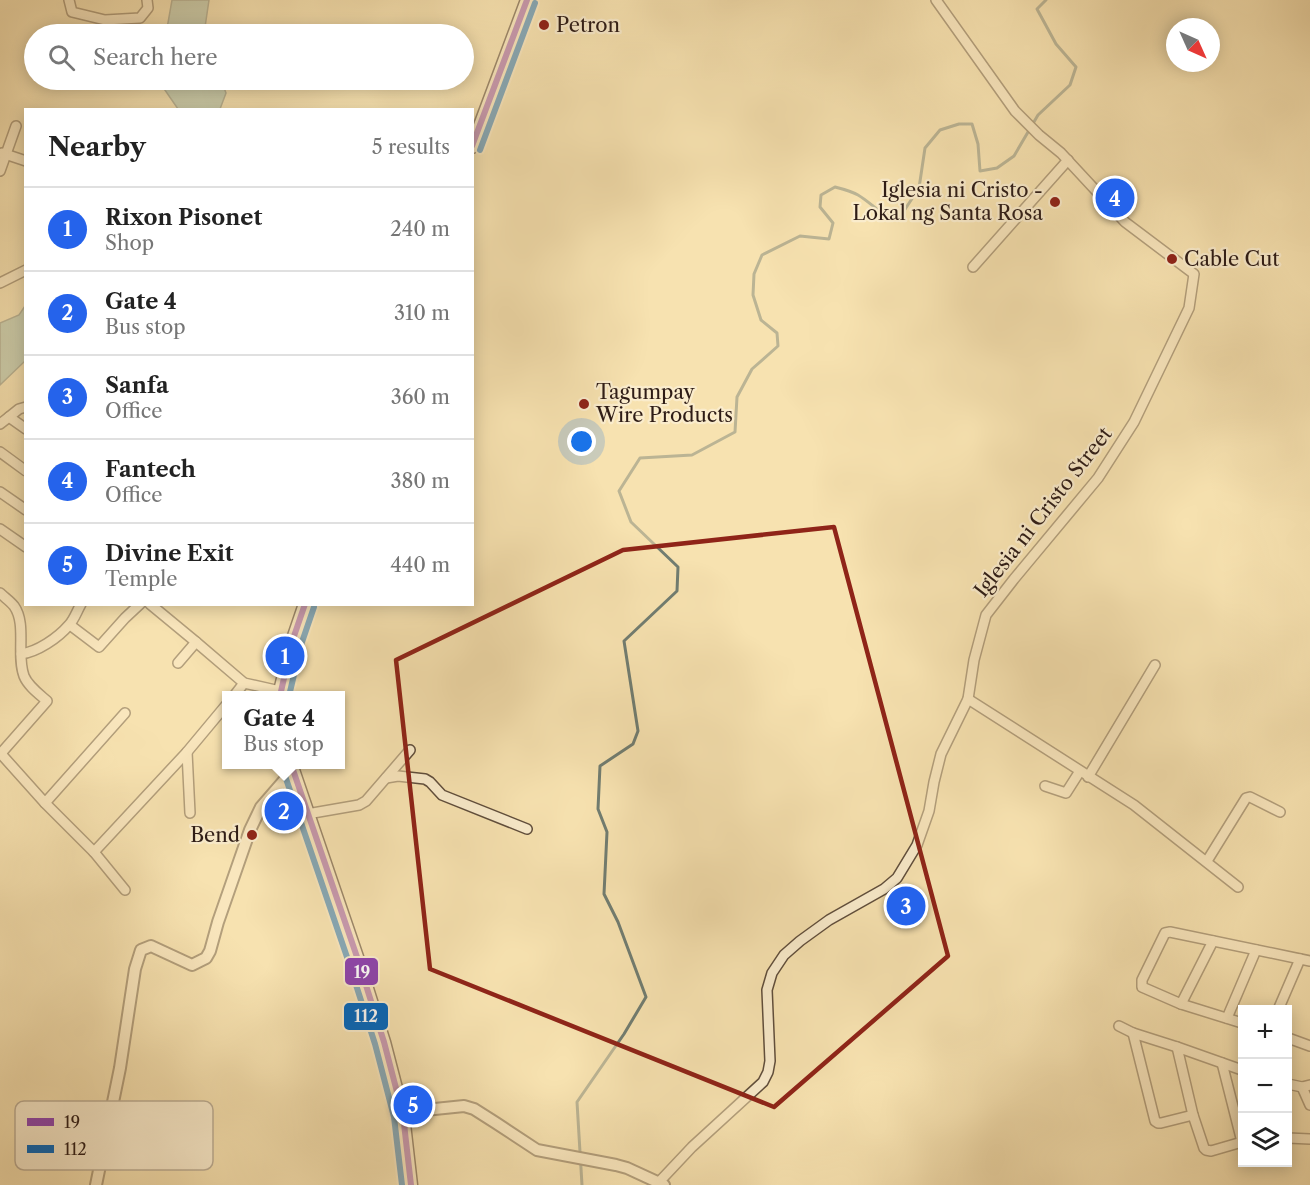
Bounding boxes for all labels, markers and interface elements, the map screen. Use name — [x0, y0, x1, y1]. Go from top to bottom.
place label: Petron — [556, 13, 620, 37]
marker: Petron — [537, 18, 551, 32]
north arrow — [1166, 18, 1220, 72]
search box — [24, 24, 474, 90]
icon: search — [45, 41, 78, 74]
text: Search here — [93, 44, 218, 71]
text: Nearby — [48, 131, 146, 163]
text: 5 results — [372, 135, 450, 159]
pin: 4 — [1096, 176, 1134, 220]
place label: Iglesia ni Cristo - Lokal ng Santa Rosa — [853, 178, 1043, 225]
marker: Iglesia ni Cristo - Lokal ng Santa Rosa — [1048, 195, 1062, 209]
text: Rixon Pisonet — [105, 204, 262, 231]
text: 1 — [63, 217, 72, 241]
text: 240 m — [390, 217, 450, 241]
text: Shop — [105, 231, 154, 255]
place label: Cable Cut — [1184, 247, 1279, 271]
marker: Cable Cut — [1165, 252, 1179, 266]
text: Gate 4 — [105, 288, 177, 315]
text: 2 — [62, 301, 73, 325]
text: 310 m — [394, 301, 450, 325]
text: Bus stop — [105, 315, 186, 339]
text: Sanfa — [105, 372, 169, 399]
place label: Tagumpay Wire Products — [595, 380, 733, 427]
text: 3 — [62, 385, 73, 409]
text: 360 m — [391, 385, 450, 409]
marker: Tagumpay Wire Products — [577, 397, 591, 411]
text: Office — [105, 399, 163, 423]
street label: Iglesia ni Cristo Street — [969, 422, 1117, 602]
your location — [567, 427, 596, 456]
text: Fantech — [105, 456, 196, 483]
text: 4 — [62, 469, 73, 493]
text: 380 m — [391, 469, 450, 493]
text: Office — [105, 483, 163, 507]
text: Divine Exit — [105, 540, 234, 567]
text: 5 — [62, 553, 73, 577]
text: 440 m — [390, 553, 450, 577]
text: Temple — [105, 567, 177, 591]
pin: 1 — [266, 634, 304, 678]
popup — [222, 691, 345, 769]
text: Gate 4 — [243, 705, 315, 732]
text: Bus stop — [243, 732, 324, 756]
pin: 2 — [264, 788, 304, 834]
place label: Bend — [190, 823, 240, 847]
marker: Bend — [245, 828, 259, 842]
pin: 3 — [886, 884, 926, 928]
line badge: 19 — [344, 957, 379, 986]
text: 19 — [354, 962, 370, 982]
line badge: 112 — [343, 1002, 389, 1031]
map controls — [1238, 1005, 1292, 1167]
button: + — [1238, 1005, 1292, 1059]
text: 112 — [354, 1006, 378, 1026]
button: − — [1238, 1059, 1292, 1113]
pin: 5 — [394, 1082, 432, 1128]
legend — [15, 1101, 213, 1170]
text: 19 — [64, 1112, 80, 1132]
button: layers — [1238, 1113, 1292, 1167]
text: 112 — [64, 1139, 87, 1159]

